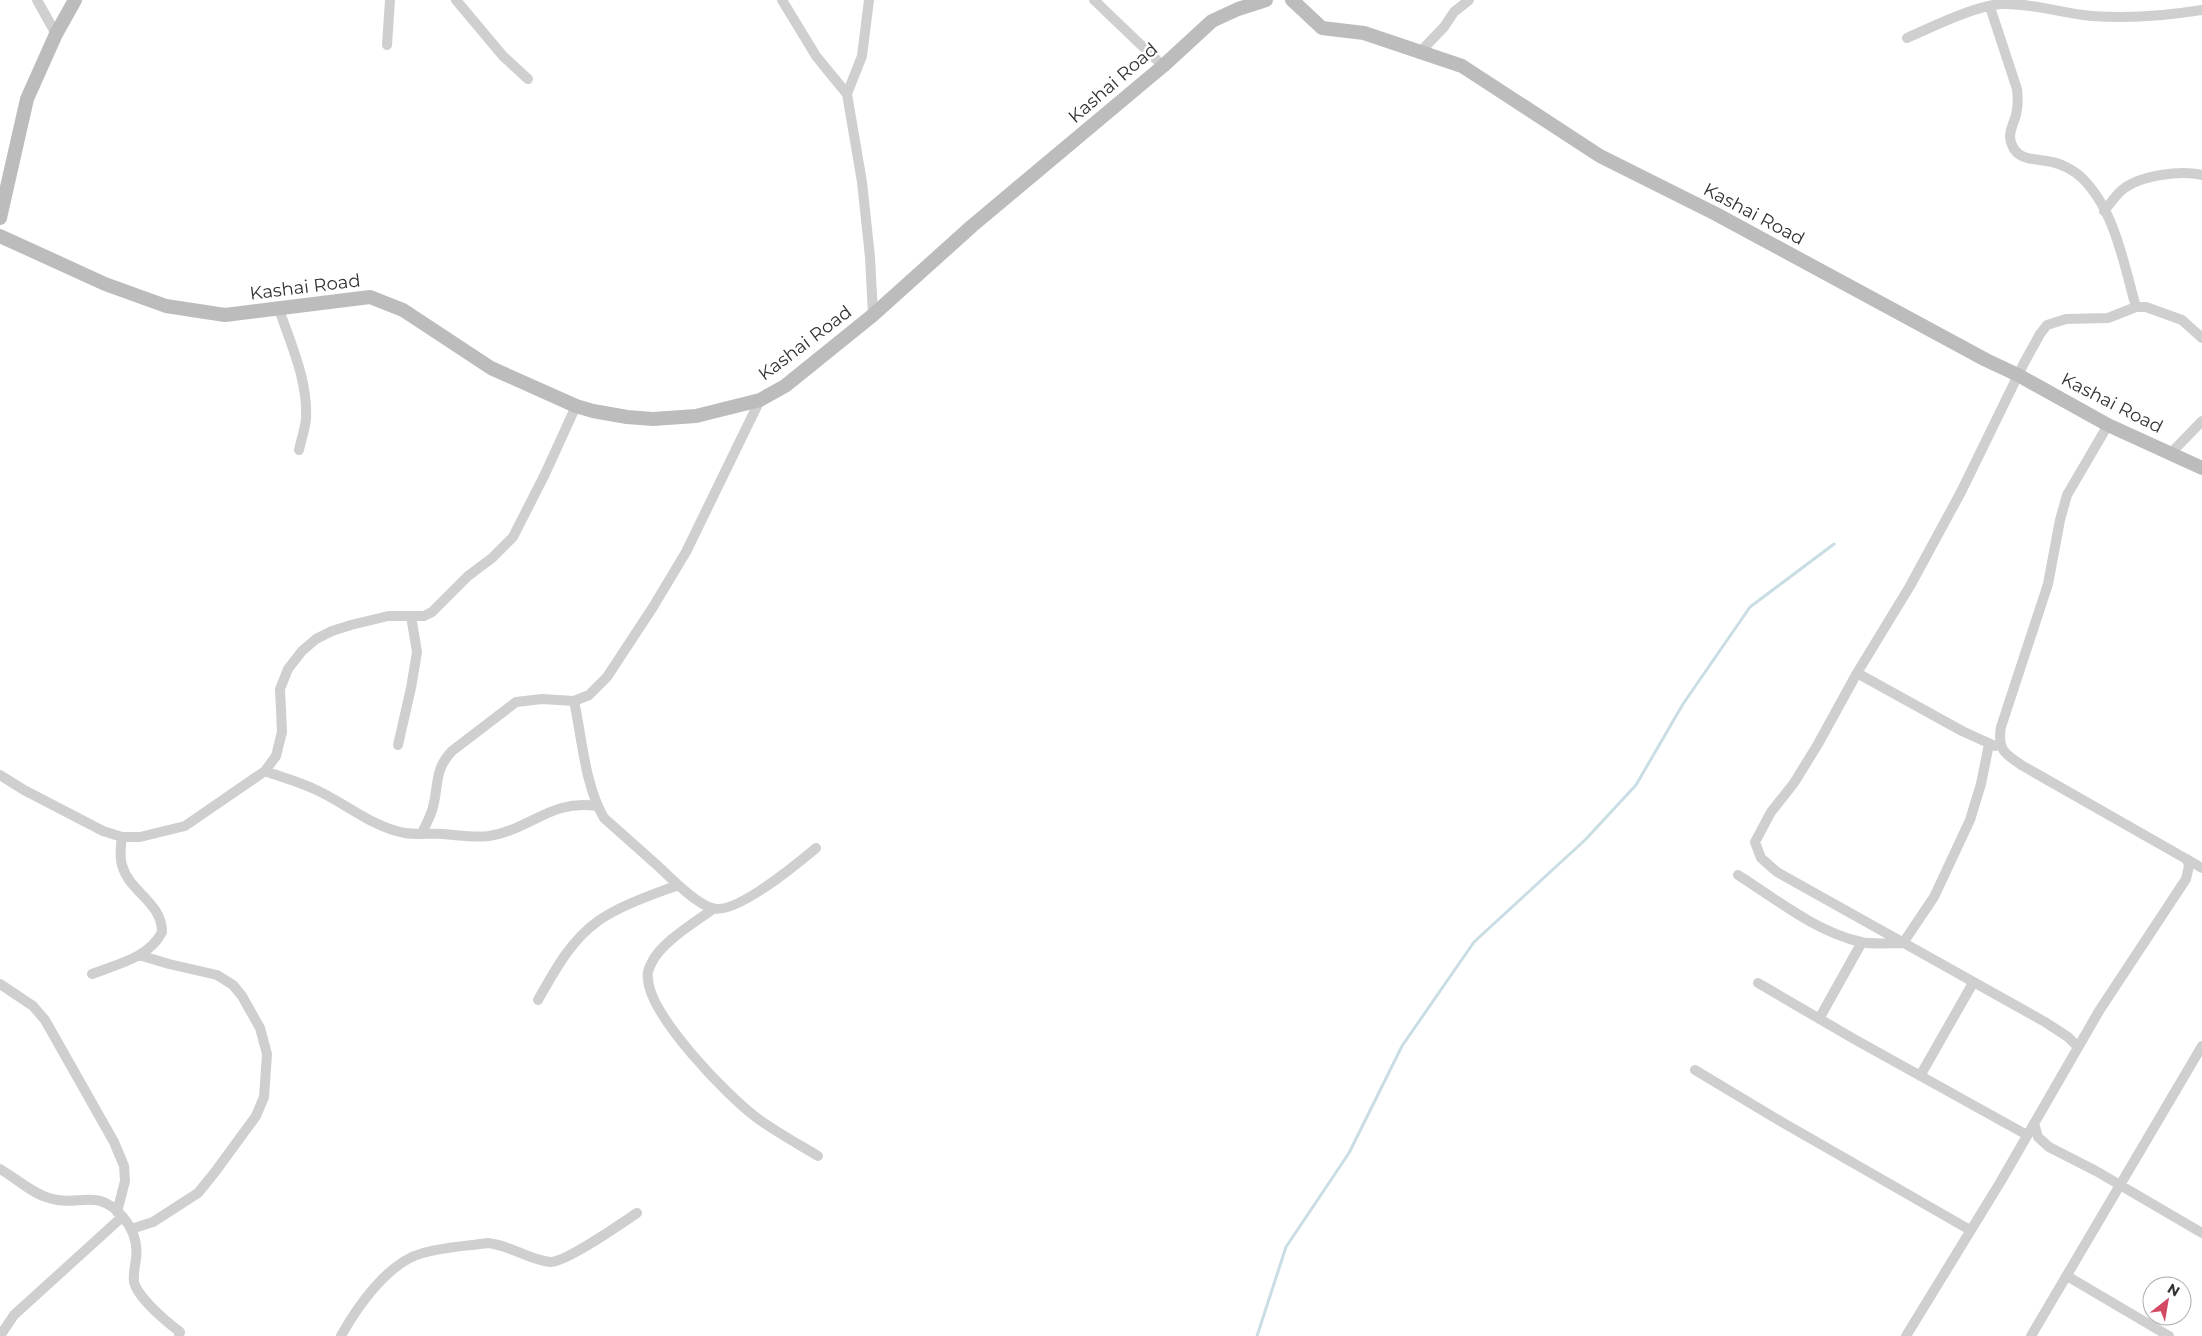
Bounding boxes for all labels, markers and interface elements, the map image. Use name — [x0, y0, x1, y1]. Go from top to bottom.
street label: Kashai Road — [1064, 38, 1162, 128]
street label: Kashai Road — [1700, 178, 1808, 250]
street label: Kashai Road — [248, 269, 362, 305]
street label: Kashai Road — [754, 301, 856, 385]
street label: Kashai Road — [2057, 368, 2167, 438]
north arrow — [2142, 1276, 2192, 1326]
text: N — [2164, 1279, 2183, 1300]

